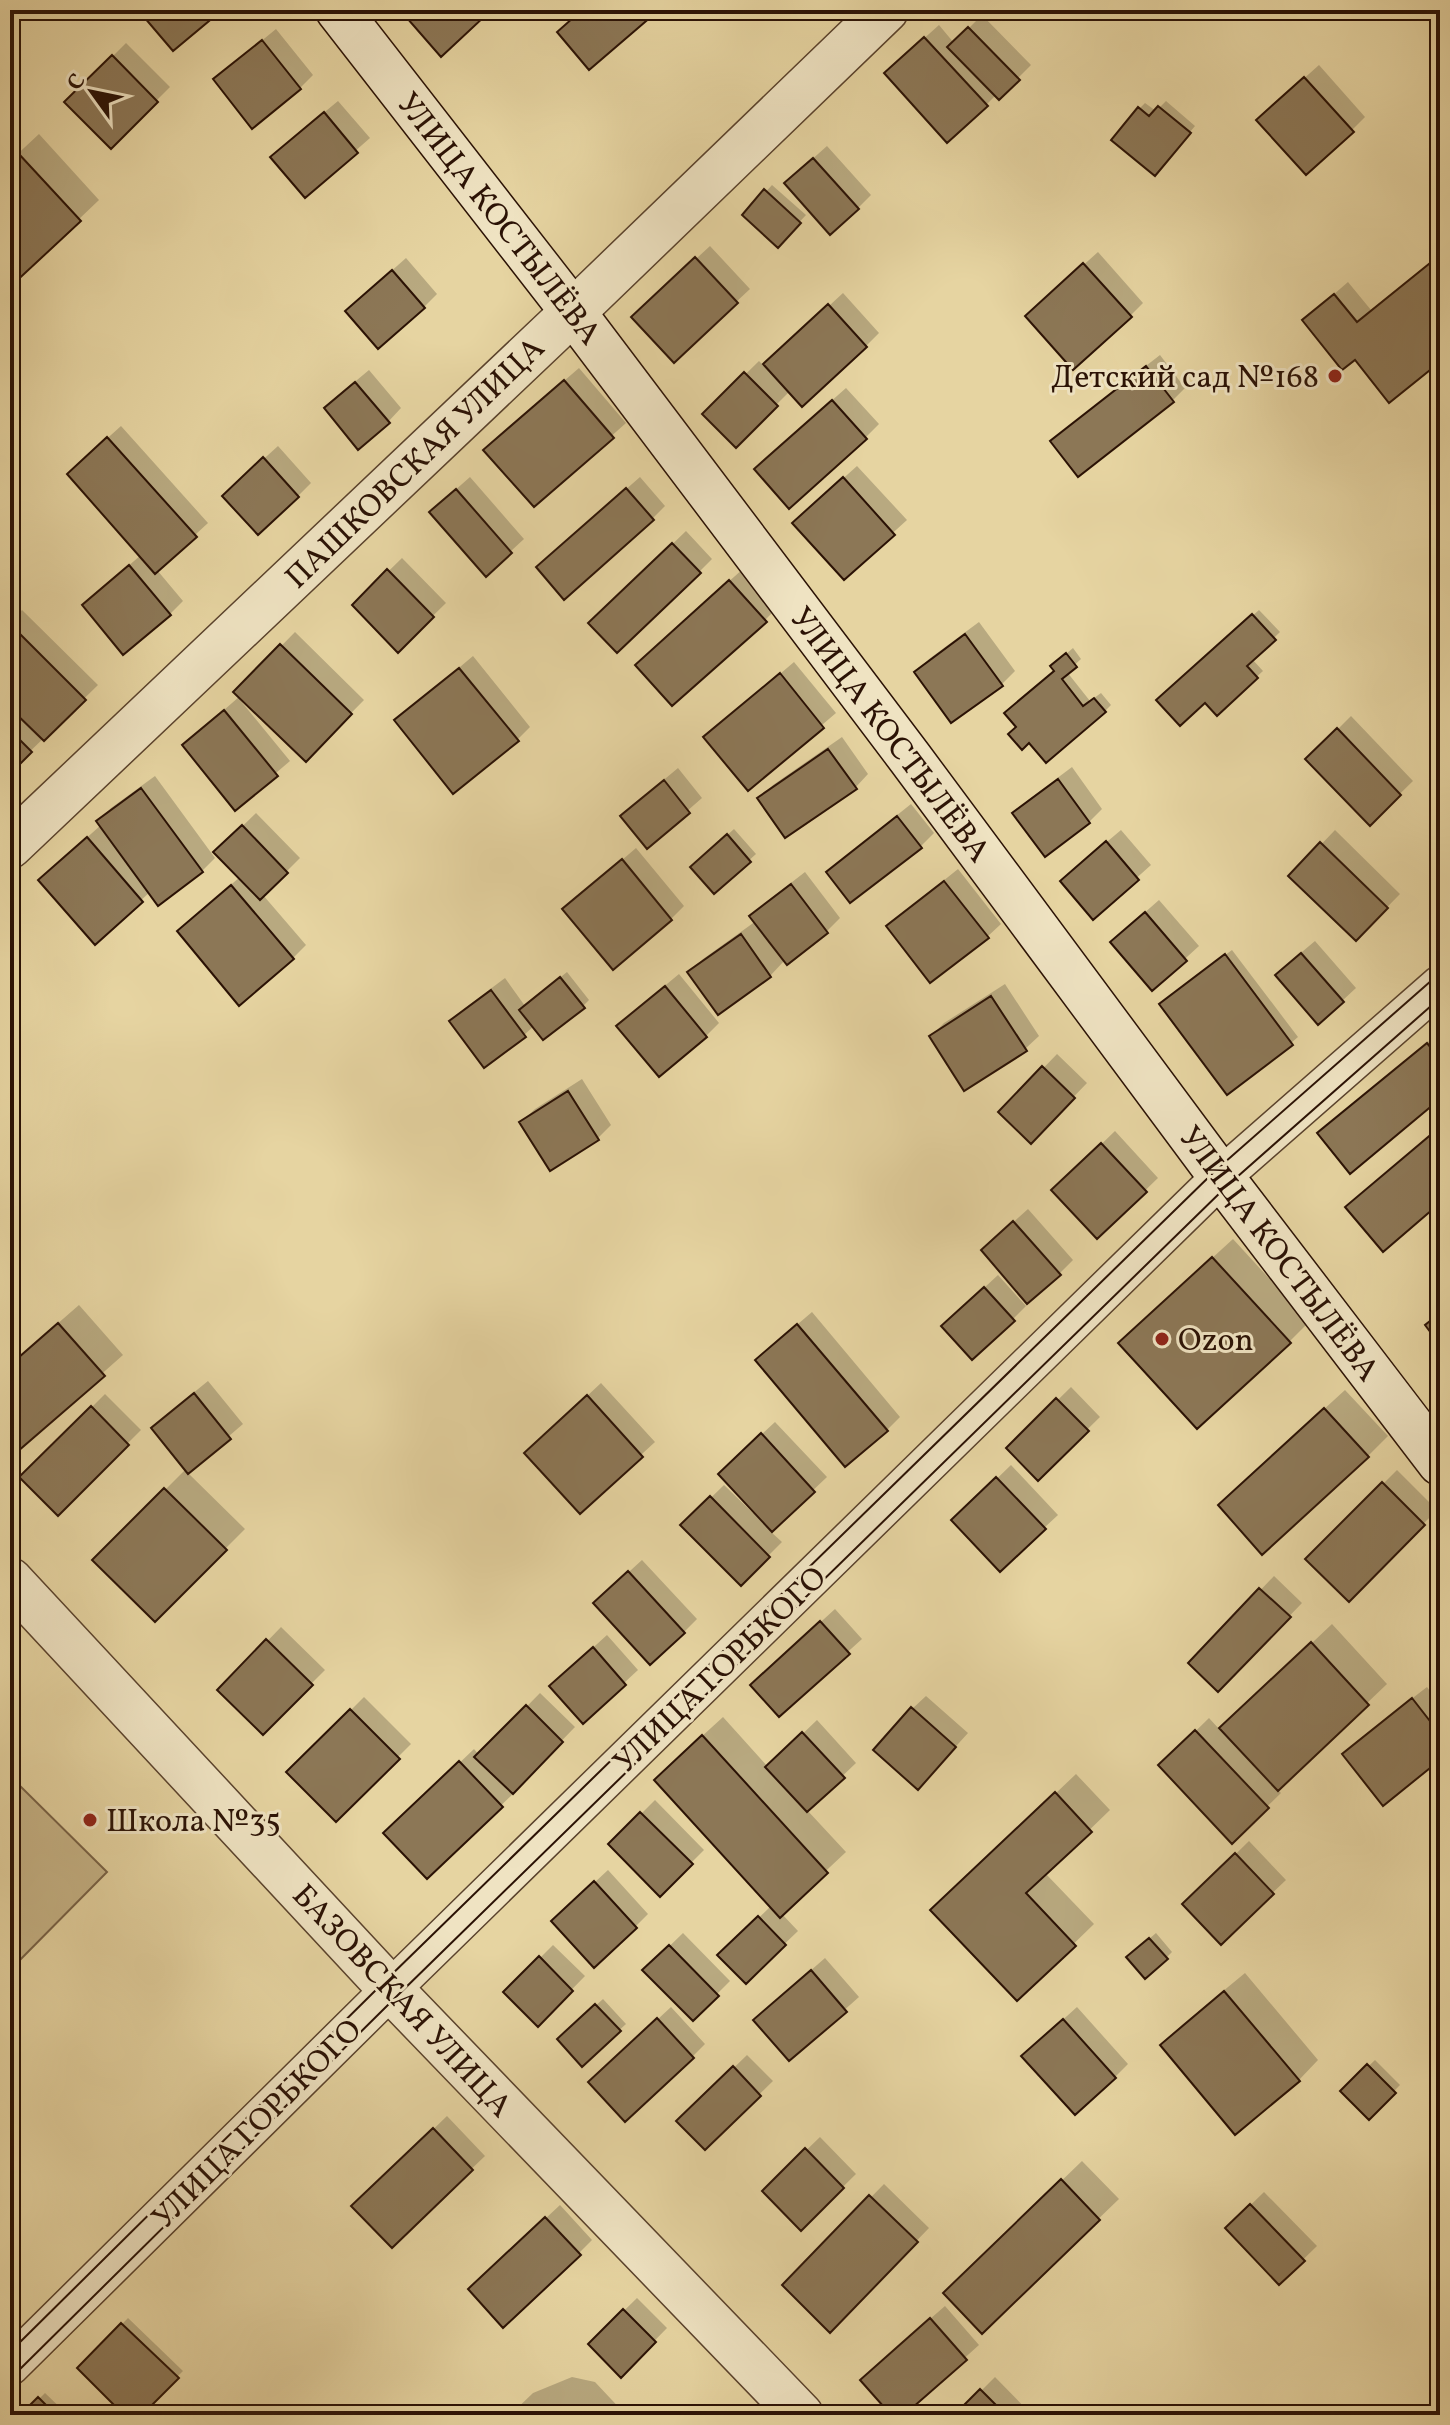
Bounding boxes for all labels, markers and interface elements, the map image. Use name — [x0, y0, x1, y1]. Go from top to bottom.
north arrow — [52, 52, 132, 132]
text: С — [60, 68, 94, 97]
street label: УЛИЦА КОСТЫЛЁВА — [385, 84, 610, 355]
street label: ПАШКОВСКАЯ УЛИЦА — [277, 328, 556, 600]
place label: Детский сад №168 — [1051, 357, 1319, 401]
marker: Детский сад №168 — [1326, 367, 1344, 385]
street label: УЛИЦА КОСТЫЛЁВА — [778, 599, 999, 873]
street label: УЛИЦА КОСТЫЛЁВА — [1167, 1118, 1388, 1392]
place label: Ozon — [1178, 1320, 1254, 1364]
marker: Ozon — [1153, 1330, 1171, 1348]
street label: УЛИЦА ГОРЬКОГО — [605, 1558, 837, 1785]
place label: Школа №35 — [106, 1801, 281, 1845]
marker: Школа №35 — [81, 1811, 99, 1829]
street label: БАЗОВСКАЯ УЛИЦА — [281, 1875, 521, 2129]
street label: УЛИЦА ГОРЬКОГО — [143, 2010, 373, 2240]

